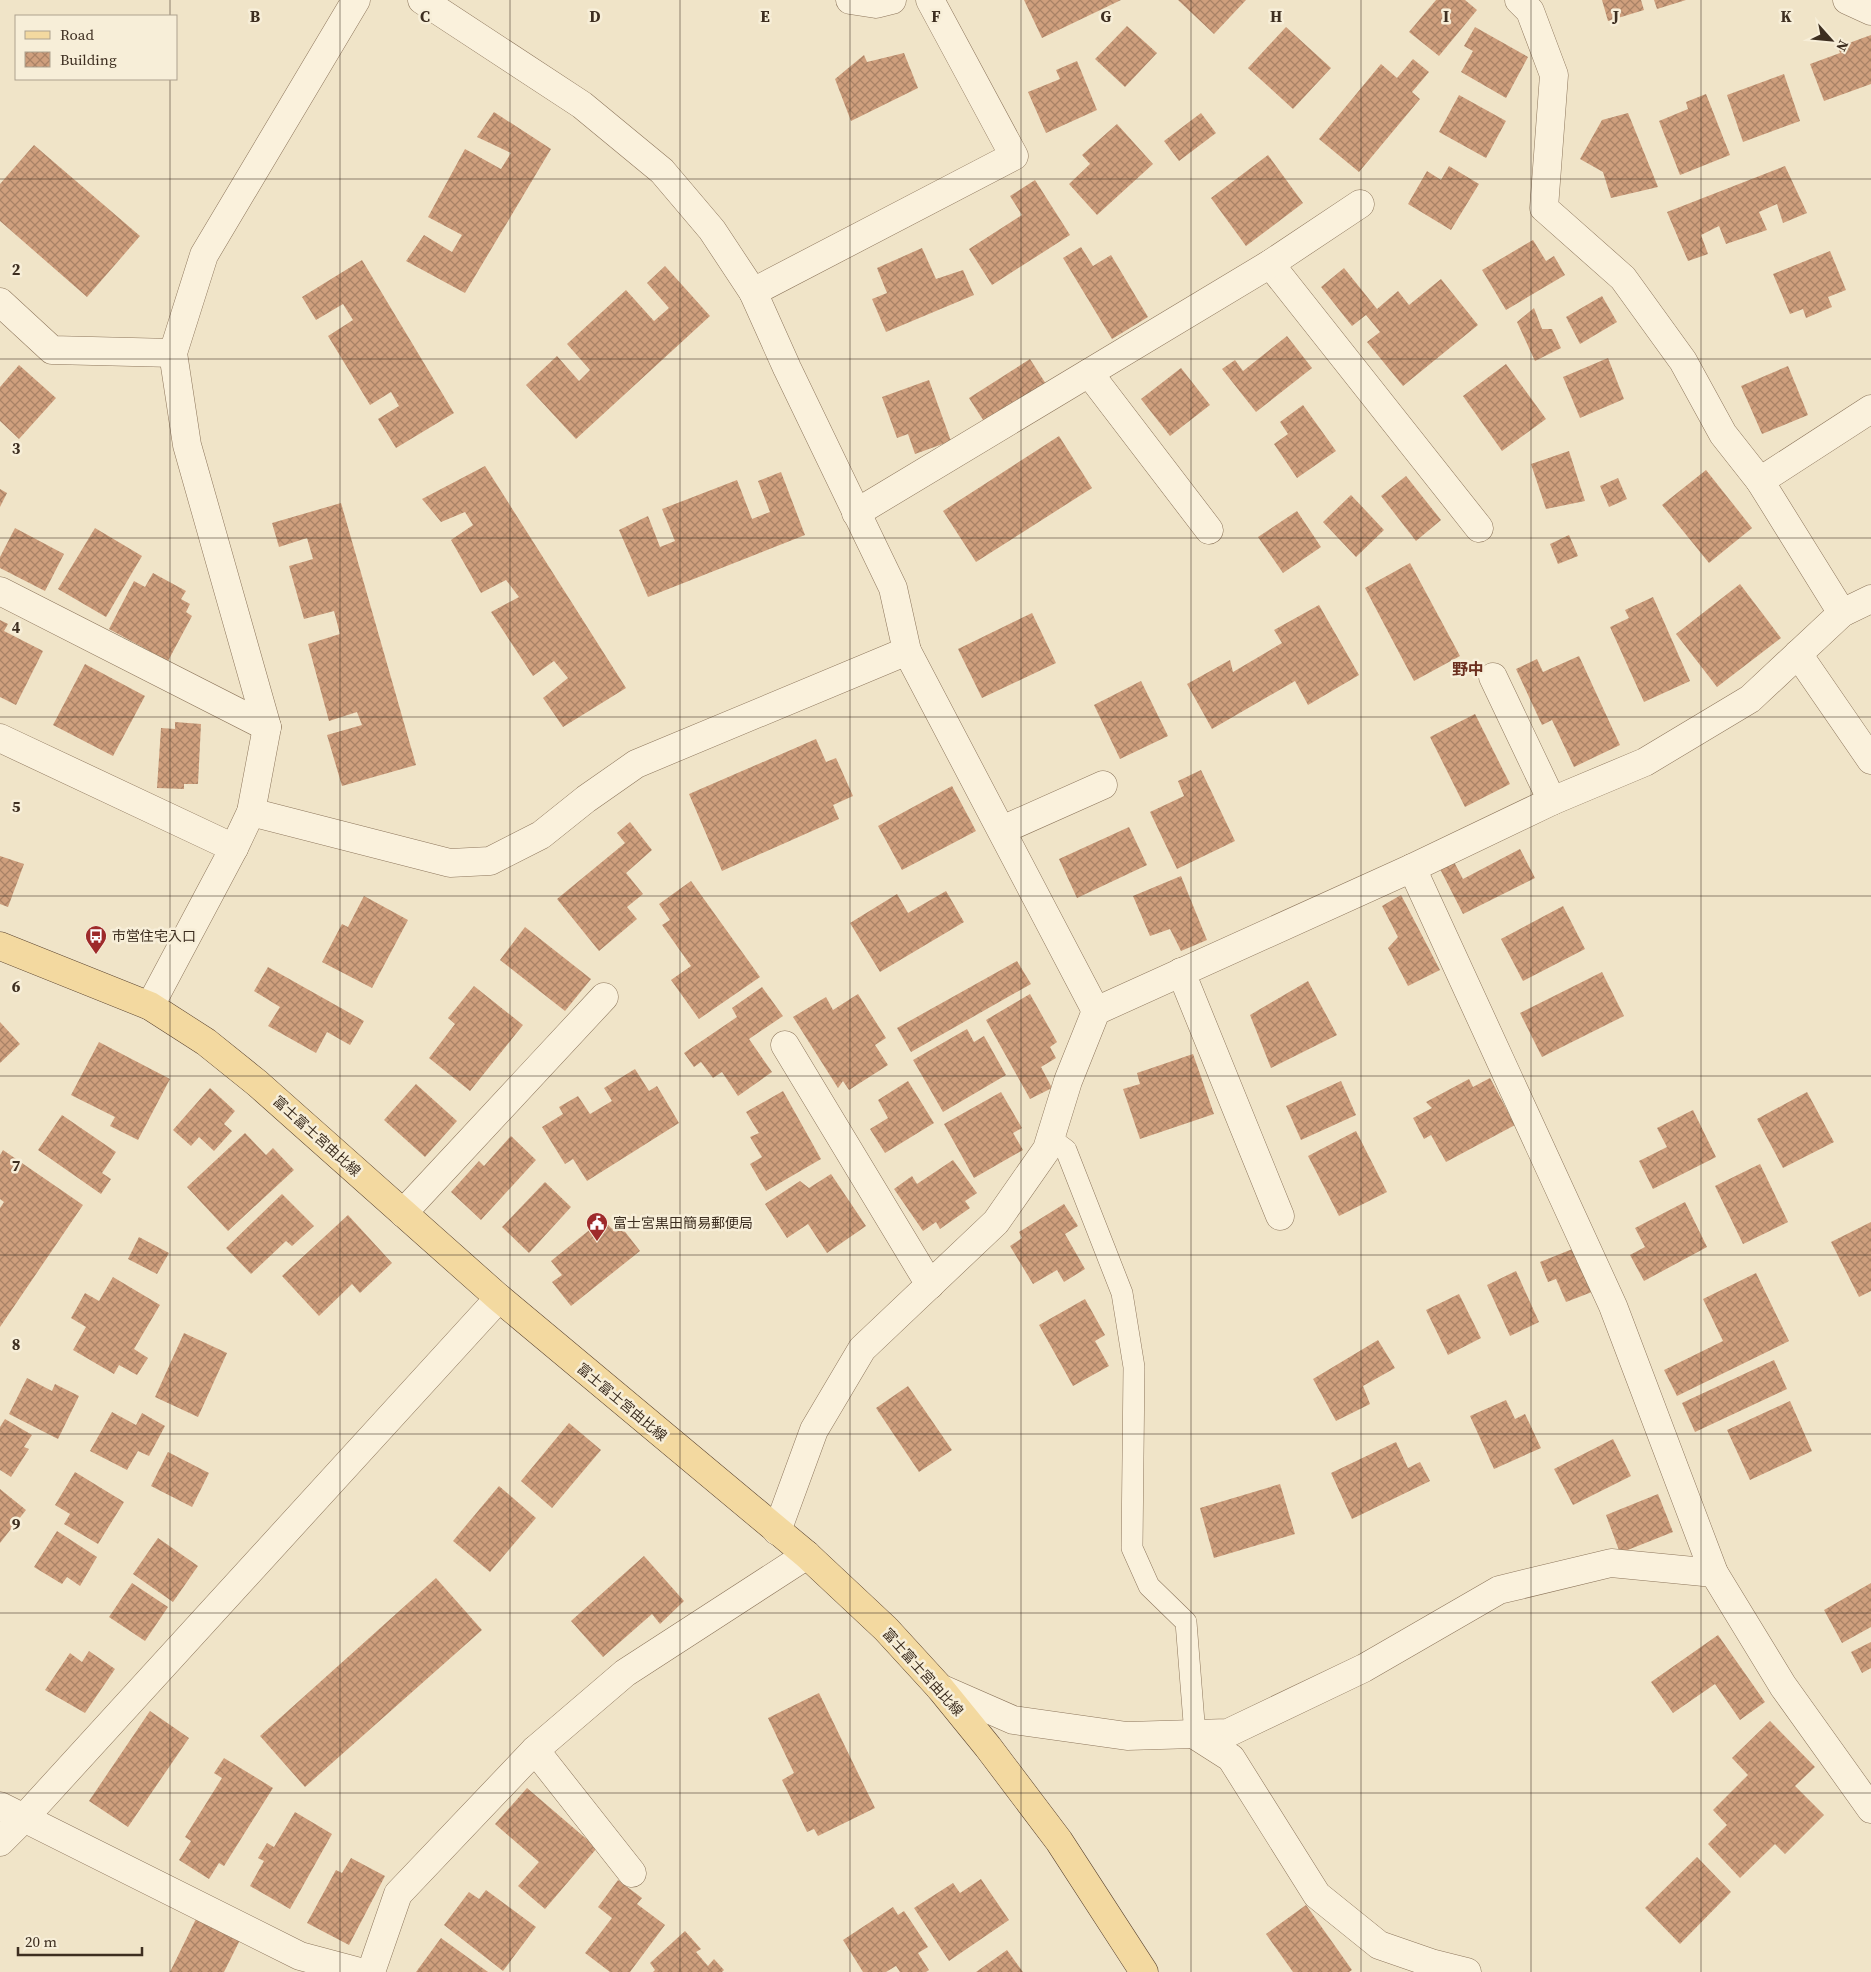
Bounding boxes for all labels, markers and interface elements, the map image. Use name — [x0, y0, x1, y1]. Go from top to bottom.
text: B — [250, 5, 261, 27]
text: C — [420, 5, 430, 27]
text: D — [589, 5, 601, 27]
text: E — [760, 5, 770, 27]
text: F — [931, 5, 941, 27]
text: G — [1101, 5, 1112, 27]
text: H — [1270, 5, 1282, 27]
text: I — [1443, 5, 1449, 27]
text: J — [1612, 5, 1619, 27]
text: K — [1780, 5, 1792, 27]
legend — [15, 15, 178, 80]
north arrow — [1806, 15, 1856, 65]
text: Road — [60, 24, 94, 45]
text: N — [1831, 37, 1854, 55]
text: Building — [60, 49, 117, 70]
text: 2 — [12, 258, 21, 280]
text: 3 — [12, 437, 21, 459]
text: 4 — [12, 616, 21, 638]
district label: 野中 — [1452, 658, 1484, 680]
text: 5 — [12, 795, 21, 817]
bus stop icon: 市営住宅入口 — [84, 924, 108, 955]
place label: 市営住宅入口 — [112, 926, 196, 946]
text: 6 — [12, 975, 21, 997]
street label: 富士富士宮由比線 — [269, 1091, 365, 1181]
text: 7 — [12, 1154, 21, 1176]
public building icon: 富士宮黒田簡易郵便局 — [585, 1211, 609, 1242]
place label: 富士宮黒田簡易郵便局 — [613, 1213, 753, 1233]
text: 8 — [12, 1333, 20, 1355]
street label: 富士富士宮由比線 — [573, 1358, 671, 1446]
text: 9 — [12, 1513, 21, 1535]
street label: 富士富士宮由比線 — [878, 1624, 968, 1720]
scale bar — [18, 1924, 141, 1956]
text: 20 m — [25, 1931, 57, 1952]

